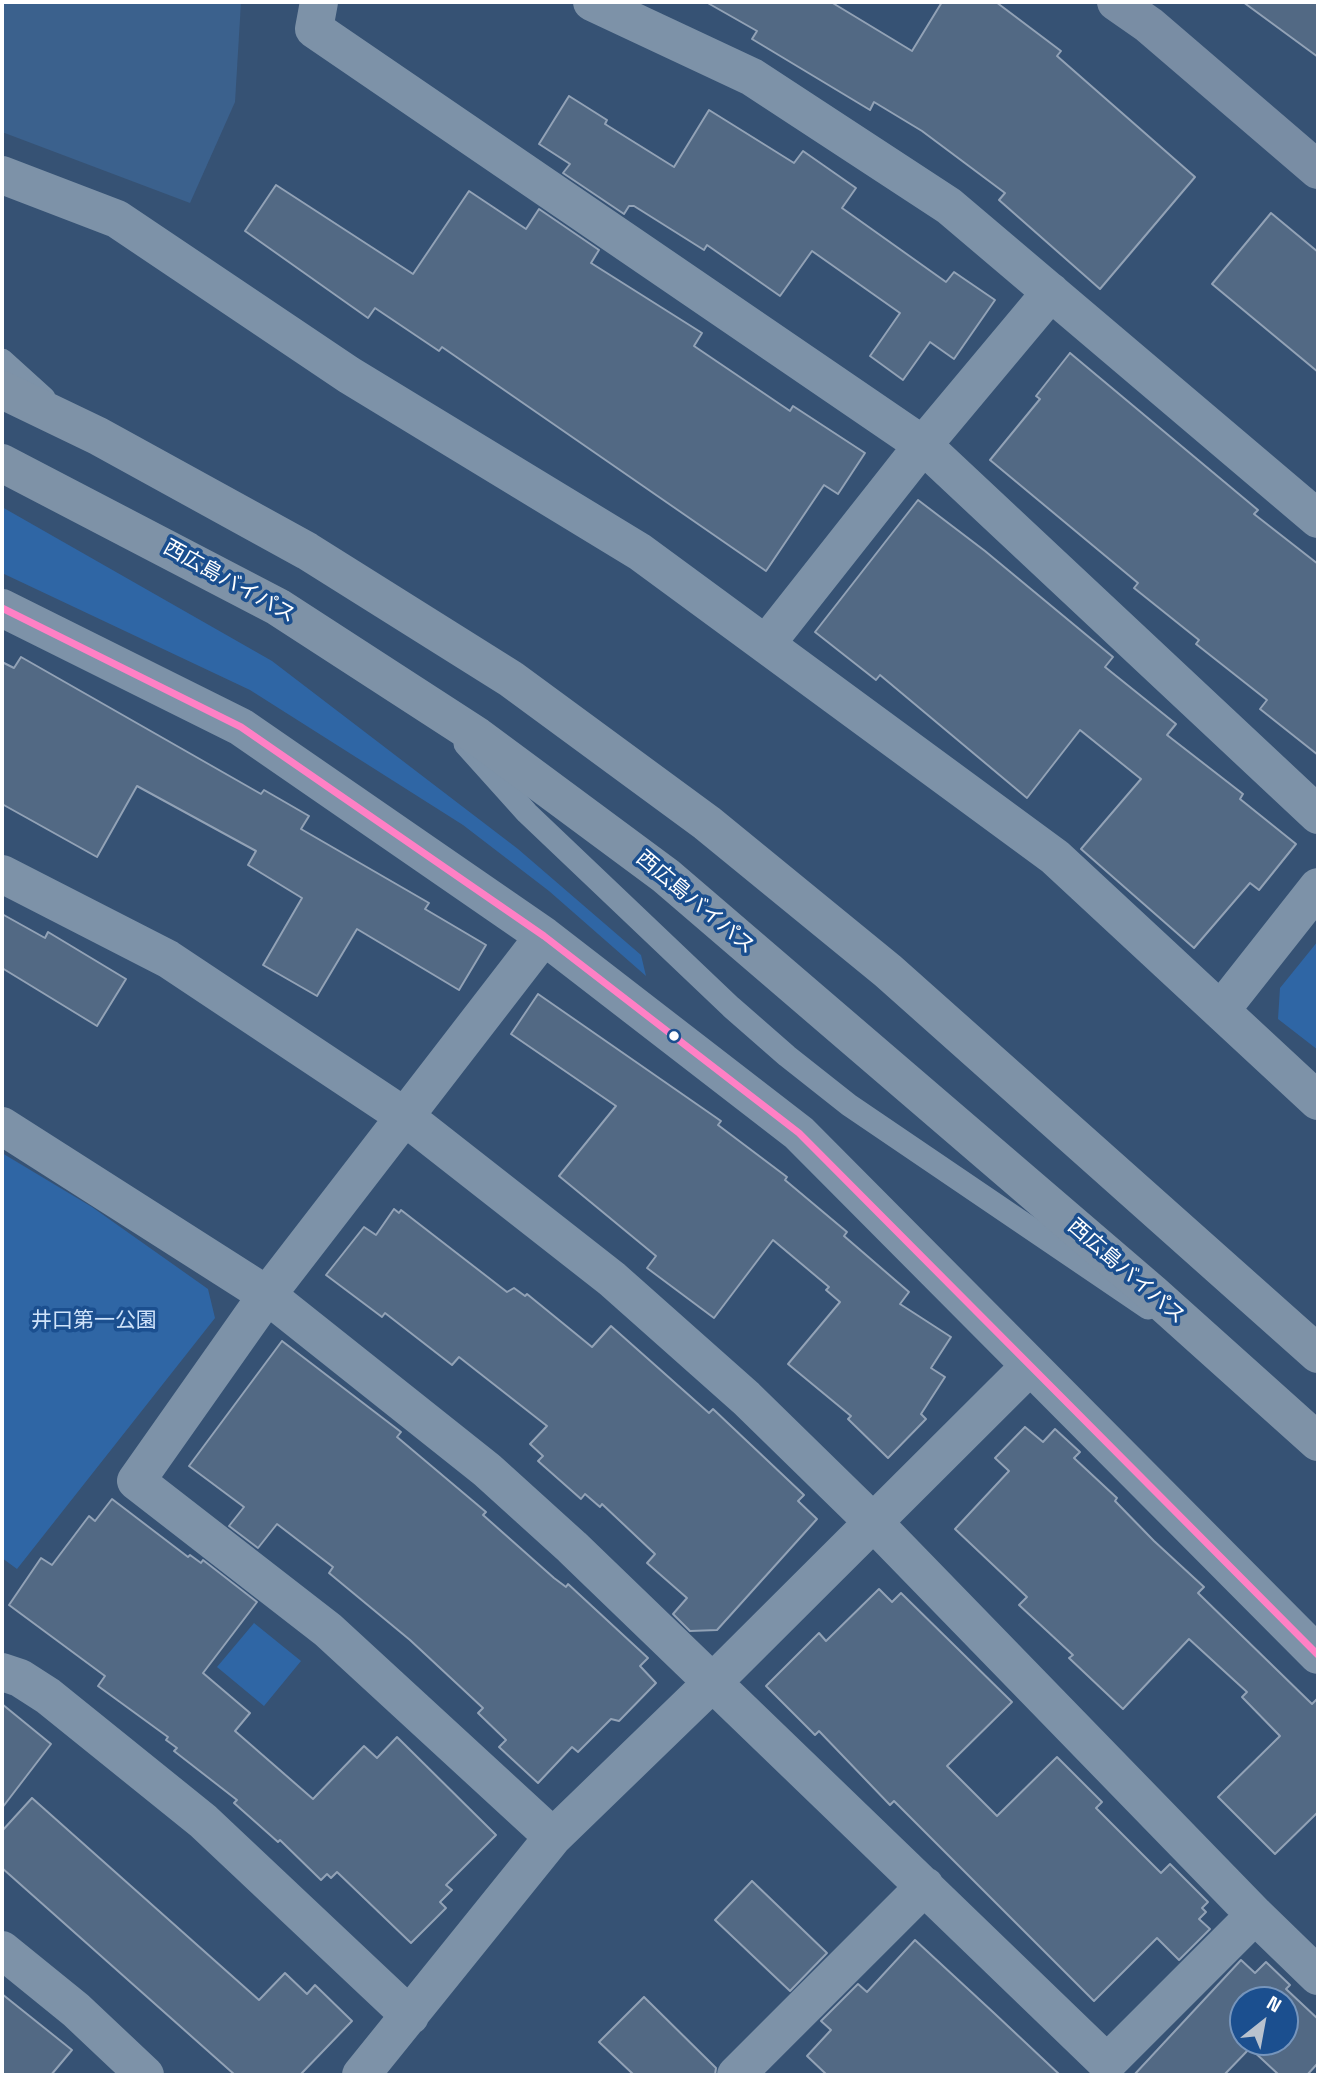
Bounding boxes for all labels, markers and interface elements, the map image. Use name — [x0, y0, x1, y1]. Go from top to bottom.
street label: 西広島バイパス — [159, 535, 299, 629]
street label: 西広島バイパス — [631, 846, 759, 960]
unlabelled marker — [667, 1029, 681, 1043]
street label: 西広島バイパス — [1062, 1214, 1190, 1330]
park label: 井口第一公園 — [31, 1308, 157, 1334]
north arrow — [1229, 1986, 1299, 2056]
text: N — [1262, 1990, 1286, 2018]

